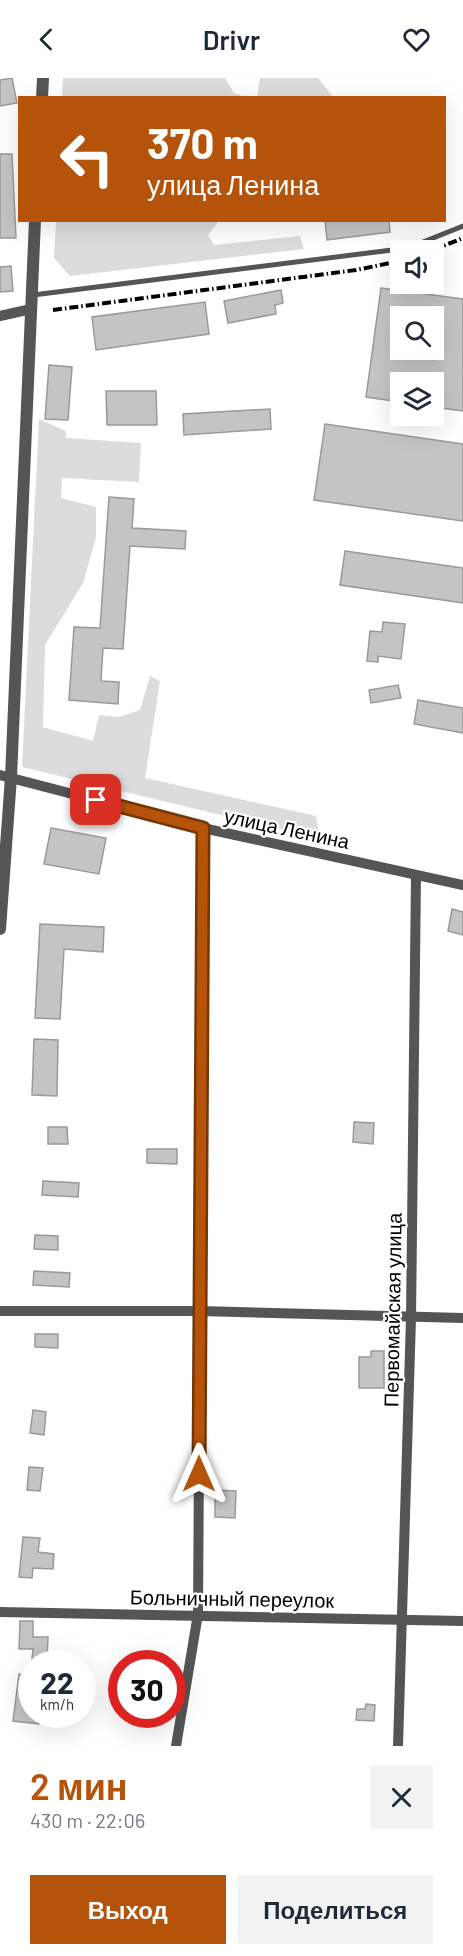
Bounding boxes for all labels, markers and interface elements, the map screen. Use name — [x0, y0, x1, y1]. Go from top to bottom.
icon: back — [30, 23, 63, 56]
text: Drivr — [203, 23, 260, 55]
icon: heart — [400, 23, 433, 56]
text: 370 m — [147, 117, 258, 167]
icon: left — [48, 120, 126, 198]
text: улица Ленина — [147, 168, 319, 200]
map controls — [390, 240, 444, 426]
button: sound — [390, 240, 444, 294]
button: search — [390, 306, 444, 360]
button: layers — [390, 372, 444, 426]
pin — [70, 774, 121, 825]
icon: arrive — [79, 783, 112, 816]
street label: улица Ленина — [222, 803, 353, 853]
street label: Первомайская улица — [378, 1212, 406, 1407]
position arrow — [167, 1442, 231, 1506]
street label: Больничный переулок — [130, 1584, 335, 1612]
speed limit sign: 30 — [108, 1650, 186, 1728]
text: 22 — [40, 1664, 74, 1700]
text: km/h — [40, 1695, 74, 1713]
text: 2 мин — [30, 1764, 128, 1807]
button: close — [370, 1766, 433, 1829]
text: 430 m · 22:06 — [30, 1808, 145, 1832]
button: Выход — [30, 1875, 226, 1944]
button: Поделиться — [238, 1875, 433, 1944]

